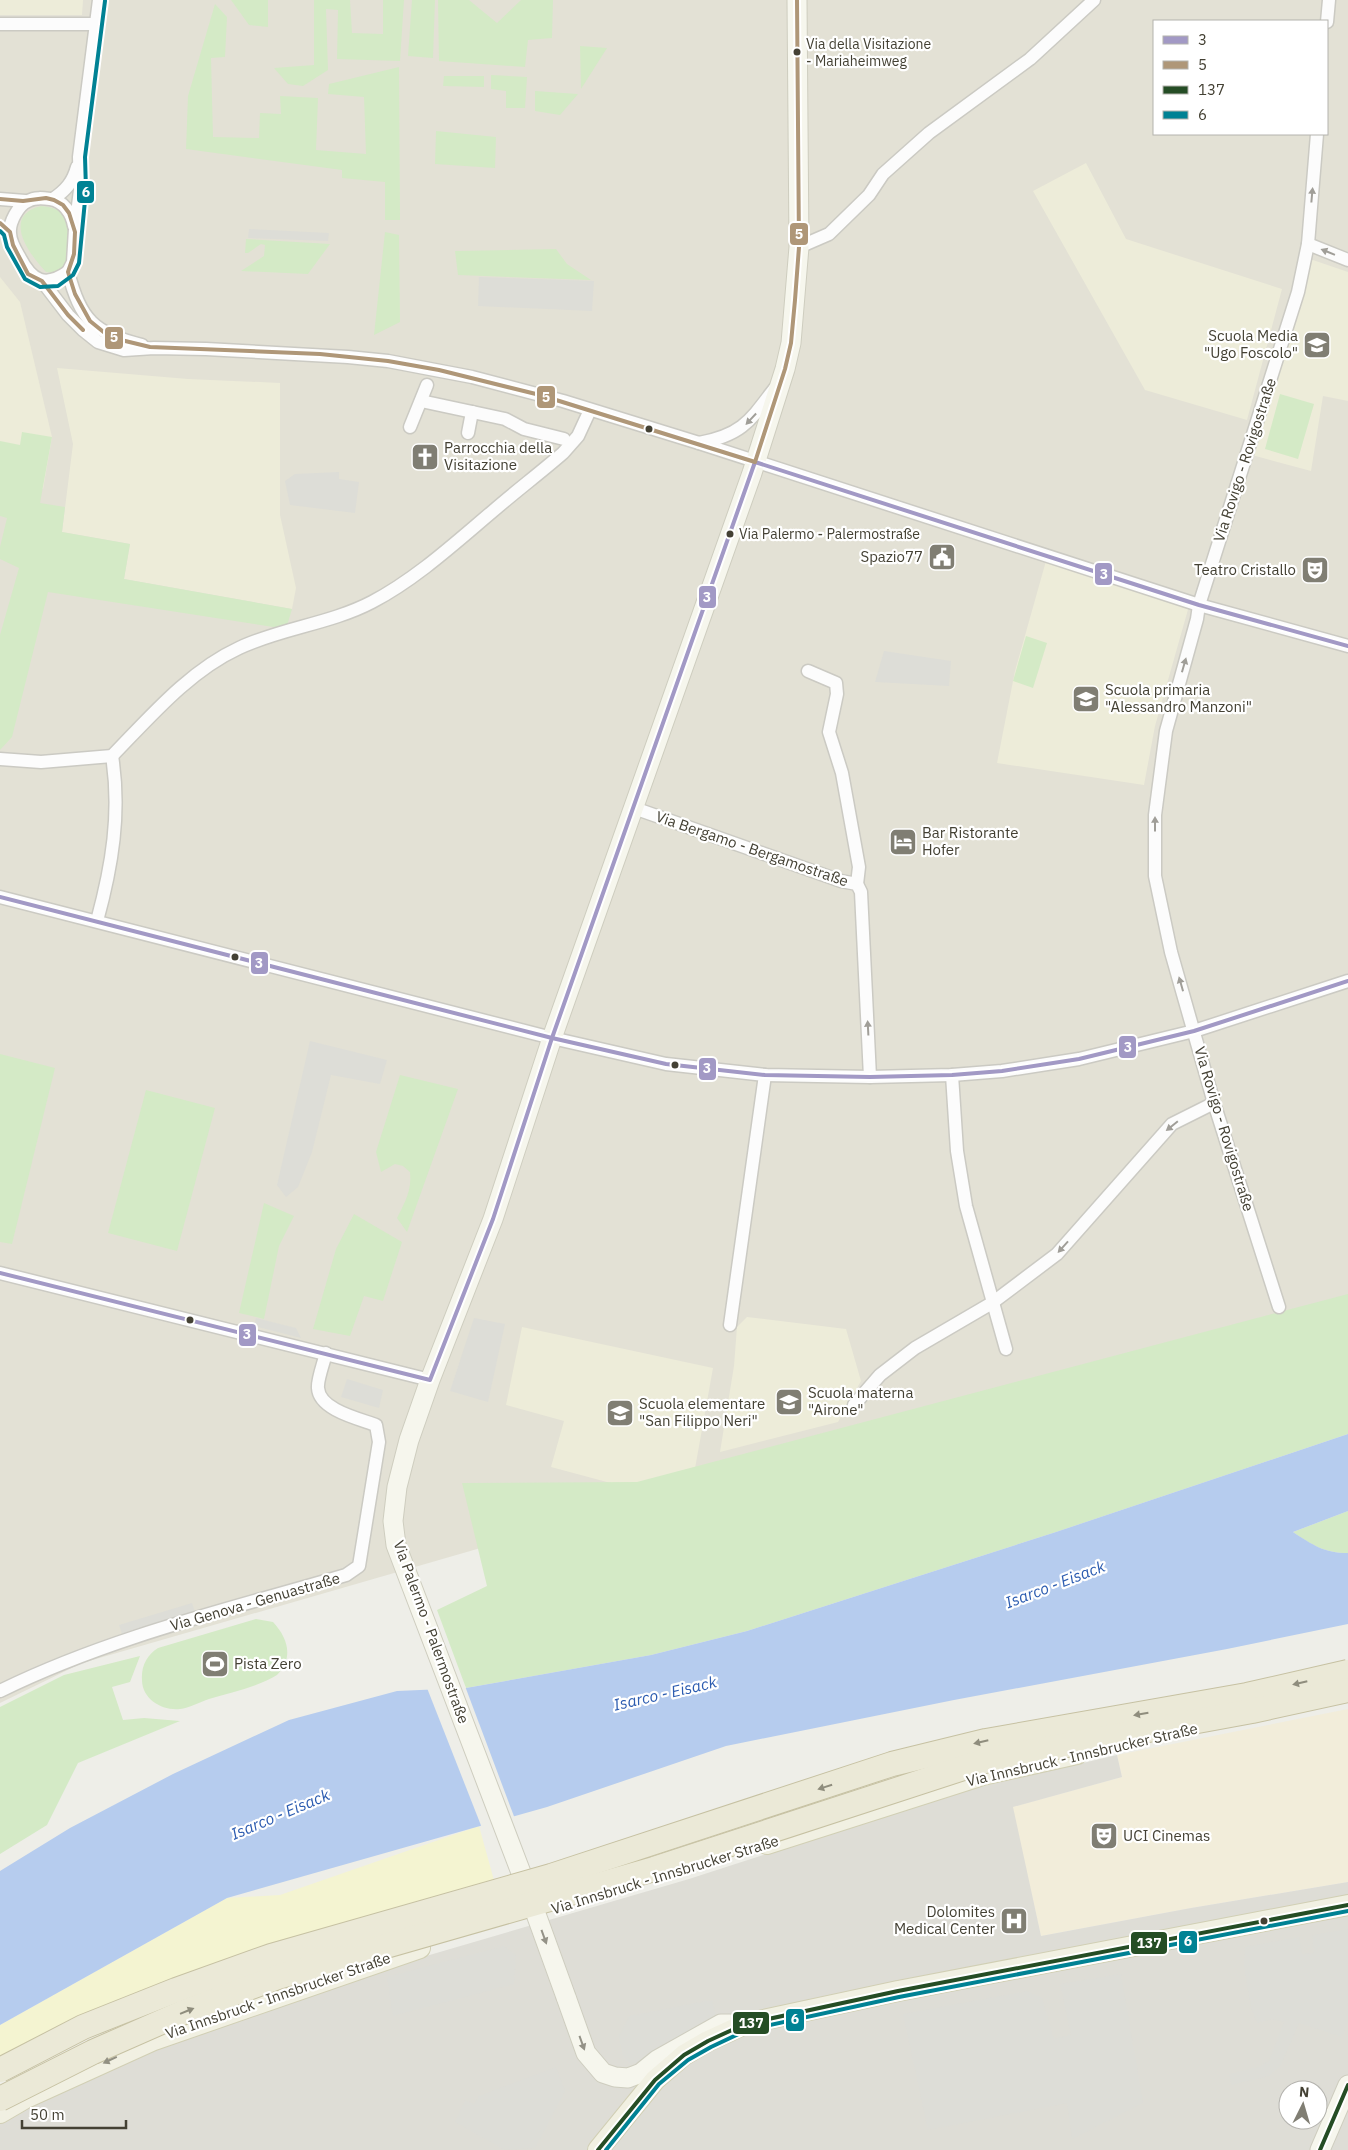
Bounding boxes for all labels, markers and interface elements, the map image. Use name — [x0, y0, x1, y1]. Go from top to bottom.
legend — [1153, 20, 1328, 135]
text: 3 — [1198, 30, 1207, 49]
place label: Via della Visitazione - Mariaheimweg — [806, 35, 931, 70]
marker: Via della Visitazione - Mariaheimweg — [792, 47, 802, 57]
text: 5 — [1198, 55, 1207, 74]
text: 137 — [1198, 80, 1225, 99]
text: 6 — [1198, 105, 1207, 124]
line badge: 6 — [76, 180, 95, 204]
text: 6 — [82, 183, 90, 201]
one-way arrow — [1308, 187, 1316, 203]
line badge: 5 — [789, 222, 809, 246]
text: 5 — [795, 225, 803, 243]
one-way arrow — [1321, 247, 1335, 255]
line badge: 5 — [104, 326, 124, 350]
place label: Scuola Media "Ugo Foscolo" — [1204, 326, 1298, 362]
text: 5 — [110, 328, 118, 346]
school or university icon: Scuola Media "Ugo Foscolo" — [1302, 330, 1332, 360]
street label: Via Rovigo - Rovigostraße — [1209, 375, 1280, 544]
line badge: 5 — [536, 385, 556, 409]
text: 5 — [542, 388, 550, 406]
one-way arrow — [745, 412, 757, 424]
unlabelled marker — [644, 424, 654, 434]
place label: Parrocchia della Visitazione — [444, 438, 552, 474]
church icon: Parrocchia della Visitazione — [410, 442, 440, 472]
place label: Via Palermo - Palermostraße — [739, 525, 920, 543]
marker: Via Palermo - Palermostraße — [725, 529, 735, 539]
public building icon: Spazio77 — [927, 542, 957, 572]
place label: Spazio77 — [860, 547, 923, 566]
theatre icon: Teatro Cristallo — [1300, 555, 1330, 585]
place label: Teatro Cristallo — [1194, 560, 1296, 579]
line badge: 3 — [1094, 562, 1113, 586]
text: 3 — [1100, 565, 1108, 583]
line badge: 3 — [698, 585, 717, 609]
text: 3 — [703, 588, 711, 606]
one-way arrow — [1181, 657, 1189, 672]
place label: Scuola primaria "Alessandro Manzoni" — [1105, 680, 1252, 716]
school or university icon: Scuola primaria "Alessandro Manzoni" — [1071, 684, 1101, 714]
street label: Via Bergamo - Bergamostraße — [653, 807, 851, 890]
one-way arrow — [1151, 816, 1159, 832]
place label: Bar Ristorante Hofer — [922, 823, 1018, 859]
hotel icon: Bar Ristorante Hofer — [888, 827, 918, 857]
line badge: 3 — [250, 951, 269, 975]
unlabelled marker — [230, 952, 240, 962]
text: 3 — [255, 954, 263, 972]
one-way arrow — [1176, 976, 1184, 991]
one-way arrow — [863, 1020, 871, 1036]
line badge: 3 — [1118, 1035, 1137, 1059]
text: 3 — [1124, 1038, 1132, 1056]
street label: Via Rovigo - Rovigostraße — [1190, 1044, 1259, 1214]
line badge: 3 — [698, 1057, 717, 1081]
text: 3 — [703, 1059, 711, 1077]
unlabelled marker — [670, 1060, 680, 1070]
one-way arrow — [1166, 1121, 1179, 1132]
one-way arrow — [1057, 1240, 1069, 1252]
unlabelled marker — [185, 1315, 195, 1325]
line badge: 3 — [238, 1323, 257, 1347]
text: 3 — [243, 1325, 251, 1343]
place label: Scuola materna "Airone" — [808, 1383, 913, 1419]
school or university icon: Scuola materna "Airone" — [774, 1387, 804, 1417]
place label: Scuola elementare "San Filippo Neri" — [639, 1394, 765, 1430]
school or university icon: Scuola elementare "San Filippo Neri" — [605, 1398, 635, 1428]
street label: Via Palermo - Palermostraße — [389, 1538, 474, 1726]
water label: Isarco - Eisack — [1002, 1556, 1108, 1612]
street label: Via Genova - Genuastraße — [168, 1568, 342, 1635]
sports icon: Pista Zero — [200, 1649, 230, 1679]
place label: Pista Zero — [234, 1654, 302, 1673]
water label: Isarco - Eisack — [611, 1671, 719, 1715]
one-way arrow — [1293, 1679, 1308, 1687]
one-way arrow — [1132, 1710, 1148, 1718]
street label: Via Innsbruck - Innsbrucker Straße — [964, 1719, 1199, 1790]
one-way arrow — [973, 1738, 988, 1746]
one-way arrow — [817, 1783, 832, 1791]
water label: Isarco - Eisack — [228, 1784, 333, 1844]
theatre icon: UCI Cinemas — [1089, 1821, 1119, 1851]
place label: UCI Cinemas — [1123, 1826, 1210, 1845]
street label: Via Innsbruck - Innsbrucker Straße — [549, 1831, 781, 1918]
place label: Dolomites Medical Center — [894, 1902, 995, 1938]
hospital icon: Dolomites Medical Center — [999, 1906, 1029, 1936]
unlabelled marker — [1259, 1916, 1269, 1926]
one-way arrow — [540, 1930, 548, 1945]
line badge: 6 — [1178, 1930, 1198, 1954]
line badge: 137 — [1130, 1931, 1168, 1955]
text: 6 — [1184, 1932, 1192, 1950]
text: 137 — [1136, 1934, 1162, 1952]
street label: Via Innsbruck - Innsbrucker Straße — [163, 1948, 393, 2043]
one-way arrow — [179, 2007, 194, 2014]
line badge: 6 — [785, 2008, 805, 2032]
text: 6 — [791, 2010, 799, 2028]
line badge: 137 — [732, 2011, 770, 2035]
text: 137 — [738, 2014, 764, 2032]
one-way arrow — [578, 2036, 586, 2051]
one-way arrow — [103, 2056, 117, 2064]
north arrow — [1278, 2080, 1328, 2130]
text: N — [1298, 2083, 1310, 2101]
scale bar — [22, 2098, 126, 2130]
text: 50 m — [30, 2105, 65, 2124]

